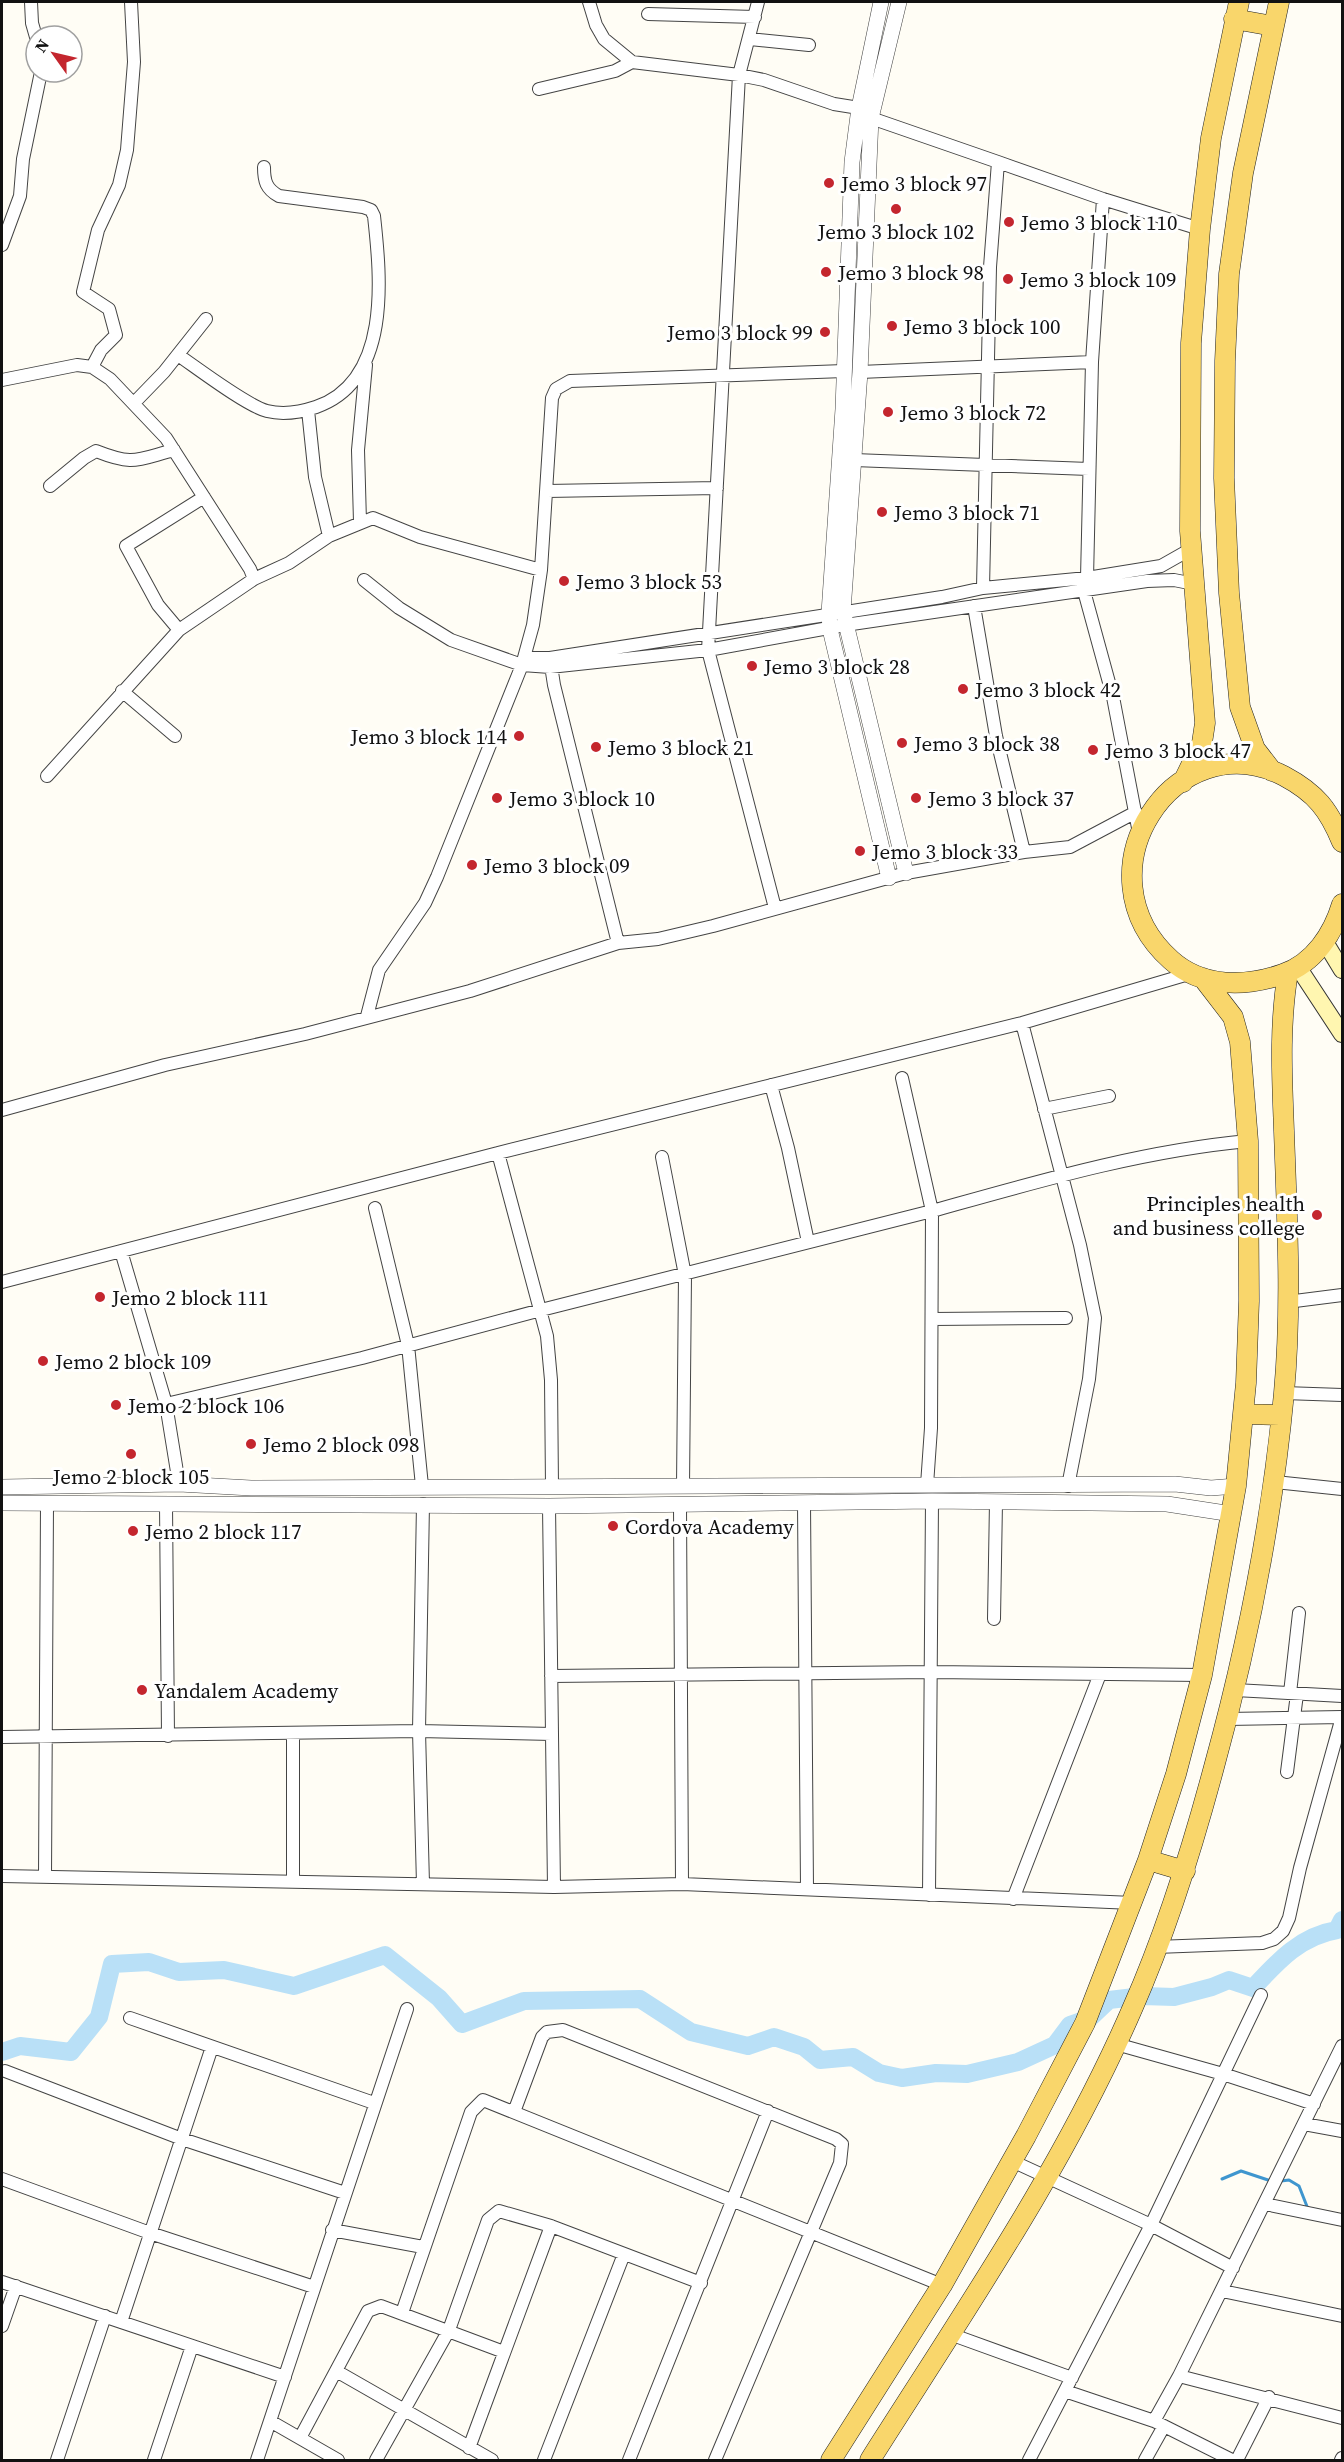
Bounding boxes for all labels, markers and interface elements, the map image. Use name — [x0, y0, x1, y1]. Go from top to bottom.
north arrow — [24, 24, 84, 84]
text: N — [29, 34, 54, 57]
place label: Jemo 3 block 97 — [840, 169, 987, 198]
marker: Jemo 3 block 97 — [822, 176, 836, 190]
marker: Jemo 3 block 102 — [889, 202, 903, 216]
place label: Jemo 3 block 110 — [1020, 208, 1177, 237]
marker: Jemo 3 block 110 — [1002, 215, 1016, 229]
place label: Jemo 3 block 102 — [817, 217, 974, 246]
place label: Jemo 3 block 98 — [837, 258, 984, 287]
marker: Jemo 3 block 98 — [819, 265, 833, 279]
place label: Jemo 3 block 109 — [1019, 265, 1176, 294]
marker: Jemo 3 block 109 — [1001, 272, 1015, 286]
place label: Jemo 3 block 100 — [903, 312, 1060, 341]
place label: Jemo 3 block 99 — [666, 318, 813, 347]
marker: Jemo 3 block 100 — [885, 319, 899, 333]
marker: Jemo 3 block 99 — [818, 325, 832, 339]
place label: Jemo 3 block 72 — [899, 398, 1046, 427]
marker: Jemo 3 block 72 — [881, 405, 895, 419]
place label: Jemo 3 block 71 — [893, 498, 1040, 527]
marker: Jemo 3 block 71 — [875, 505, 889, 519]
place label: Jemo 3 block 53 — [575, 567, 722, 596]
marker: Jemo 3 block 53 — [557, 574, 571, 588]
place label: Jemo 3 block 28 — [763, 652, 910, 681]
marker: Jemo 3 block 28 — [745, 659, 759, 673]
place label: Jemo 3 block 42 — [974, 675, 1121, 704]
marker: Jemo 3 block 42 — [956, 682, 970, 696]
place label: Jemo 3 block 114 — [350, 722, 507, 751]
marker: Jemo 3 block 114 — [512, 729, 526, 743]
place label: Jemo 3 block 38 — [913, 729, 1060, 758]
place label: Jemo 3 block 21 — [607, 733, 754, 762]
marker: Jemo 3 block 38 — [895, 736, 909, 750]
place label: Jemo 3 block 47 — [1104, 736, 1251, 765]
marker: Jemo 3 block 21 — [589, 740, 603, 754]
marker: Jemo 3 block 47 — [1086, 743, 1100, 757]
place label: Jemo 3 block 10 — [508, 784, 655, 813]
place label: Jemo 3 block 37 — [927, 784, 1074, 813]
marker: Jemo 3 block 10 — [490, 791, 504, 805]
marker: Jemo 3 block 37 — [909, 791, 923, 805]
place label: Jemo 3 block 33 — [871, 837, 1018, 866]
marker: Jemo 3 block 33 — [853, 844, 867, 858]
place label: Jemo 3 block 09 — [483, 851, 630, 880]
marker: Jemo 3 block 09 — [465, 858, 479, 872]
place label: Principles health and business college — [1113, 1189, 1305, 1242]
marker: Principles health and business college — [1310, 1208, 1324, 1222]
place label: Jemo 2 block 111 — [111, 1283, 268, 1312]
marker: Jemo 2 block 111 — [93, 1290, 107, 1304]
place label: Jemo 2 block 109 — [54, 1347, 211, 1376]
marker: Jemo 2 block 109 — [36, 1354, 50, 1368]
place label: Jemo 2 block 106 — [127, 1391, 284, 1420]
marker: Jemo 2 block 106 — [109, 1398, 123, 1412]
place label: Jemo 2 block 098 — [262, 1430, 419, 1459]
marker: Jemo 2 block 098 — [244, 1437, 258, 1451]
marker: Jemo 2 block 105 — [124, 1447, 138, 1461]
place label: Jemo 2 block 105 — [52, 1462, 209, 1491]
place label: Cordova Academy — [625, 1512, 794, 1541]
place label: Jemo 2 block 117 — [144, 1517, 301, 1546]
marker: Cordova Academy — [606, 1519, 620, 1533]
marker: Jemo 2 block 117 — [126, 1524, 140, 1538]
place label: Yandalem Academy — [154, 1676, 338, 1705]
marker: Yandalem Academy — [135, 1683, 149, 1697]

